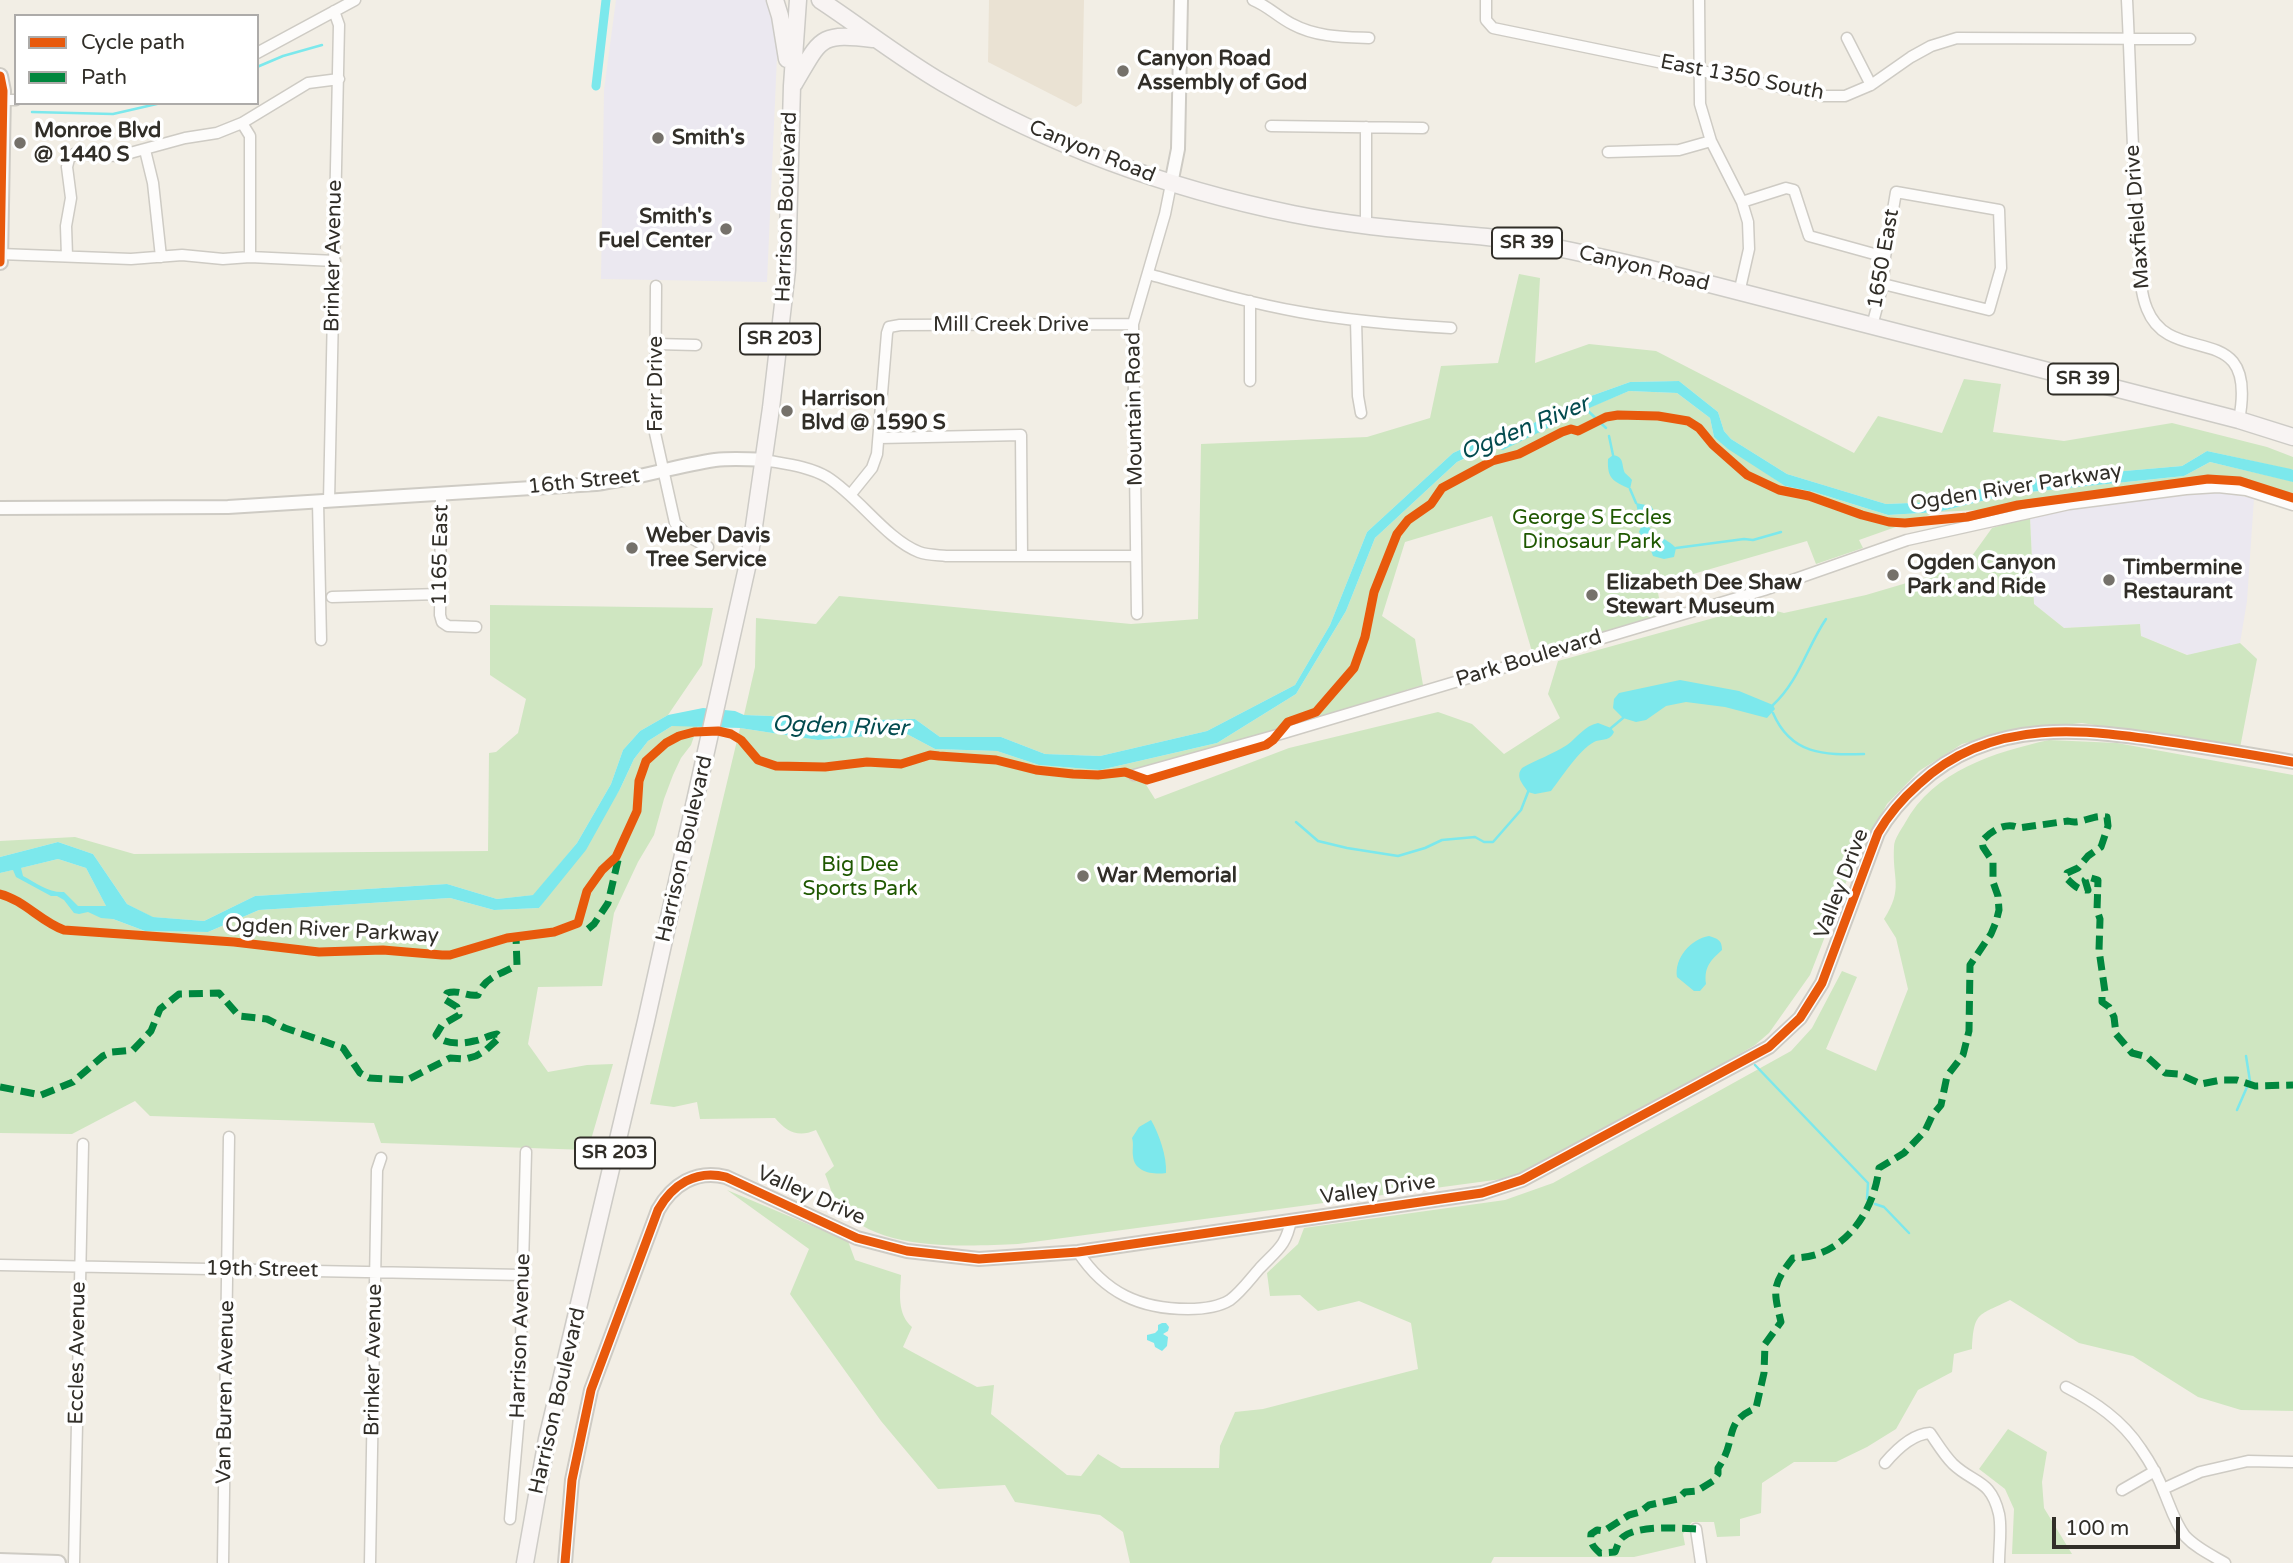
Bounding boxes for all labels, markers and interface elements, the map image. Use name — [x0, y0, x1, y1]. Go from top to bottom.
legend — [14, 14, 259, 105]
text: Cycle path — [81, 30, 185, 55]
place label: Canyon Road Assembly of God — [1137, 46, 1307, 96]
street label: East 1350 South — [1658, 50, 1826, 106]
marker: Canyon Road Assembly of God — [1115, 63, 1131, 79]
text: Path — [81, 65, 127, 90]
street label: Harrison Boulevard — [771, 111, 803, 303]
street label: Canyon Road — [1025, 115, 1159, 189]
place label: Monroe Blvd @ 1440 S — [34, 118, 161, 168]
place label: Smith's — [672, 125, 745, 151]
marker: Smith's — [650, 130, 666, 146]
marker: Monroe Blvd @ 1440 S — [12, 135, 28, 151]
street label: Maxfield Drive — [2120, 144, 2156, 290]
street label: Brinker Avenue — [320, 180, 348, 332]
place label: Smith's Fuel Center — [598, 204, 712, 254]
street label: 1650 East — [1863, 207, 1905, 311]
marker: Smith's Fuel Center — [718, 221, 734, 237]
road number: SR 39 — [1492, 228, 1562, 258]
street label: Canyon Road — [1576, 241, 1712, 297]
street label: Mill Creek Drive — [933, 312, 1089, 338]
road number: SR 203 — [740, 324, 820, 354]
street label: Mountain Road — [1121, 332, 1149, 486]
street label: Farr Drive — [643, 336, 669, 432]
road number: SR 39 — [2048, 364, 2118, 394]
place label: Harrison Blvd @ 1590 S — [801, 386, 946, 436]
water label: Ogden River — [1457, 391, 1593, 467]
marker: Harrison Blvd @ 1590 S — [779, 403, 795, 419]
street label: Ogden River Parkway — [1908, 459, 2124, 517]
street label: 16th Street — [527, 464, 641, 500]
street label: 1165 East — [428, 504, 454, 606]
park label: George S Eccles Dinosaur Park — [1512, 505, 1672, 555]
place label: Weber Davis Tree Service — [646, 523, 770, 573]
marker: Weber Davis Tree Service — [624, 540, 640, 556]
place label: Ogden Canyon Park and Ride — [1907, 550, 2056, 600]
place label: Timbermine Restaurant — [2123, 555, 2242, 605]
marker: Ogden Canyon Park and Ride — [1885, 567, 1901, 583]
place label: Elizabeth Dee Shaw Stewart Museum — [1606, 570, 1802, 620]
marker: Timbermine Restaurant — [2101, 572, 2117, 588]
marker: Elizabeth Dee Shaw Stewart Museum — [1584, 587, 1600, 603]
street label: Park Boulevard — [1453, 625, 1605, 693]
water label: Ogden River — [771, 711, 909, 743]
street label: Harrison Boulevard — [651, 753, 719, 945]
street label: Valley Drive — [1809, 825, 1875, 943]
park label: Big Dee Sports Park — [802, 852, 918, 902]
place label: War Memorial — [1097, 863, 1237, 889]
marker: War Memorial — [1075, 868, 1091, 884]
street label: Ogden River Parkway — [224, 913, 440, 949]
road number: SR 203 — [575, 1138, 655, 1168]
street label: Valley Drive — [753, 1161, 869, 1231]
street label: Valley Drive — [1319, 1169, 1437, 1211]
street label: Harrison Avenue — [506, 1253, 536, 1419]
street label: 19th Street — [205, 1256, 319, 1284]
street label: Eccles Avenue — [64, 1281, 92, 1425]
street label: Brinker Avenue — [360, 1284, 388, 1436]
street label: Van Buren Avenue — [212, 1300, 240, 1484]
street label: Harrison Boulevard — [524, 1305, 592, 1497]
scale bar — [2055, 1504, 2183, 1548]
text: 100 m — [2065, 1516, 2129, 1541]

